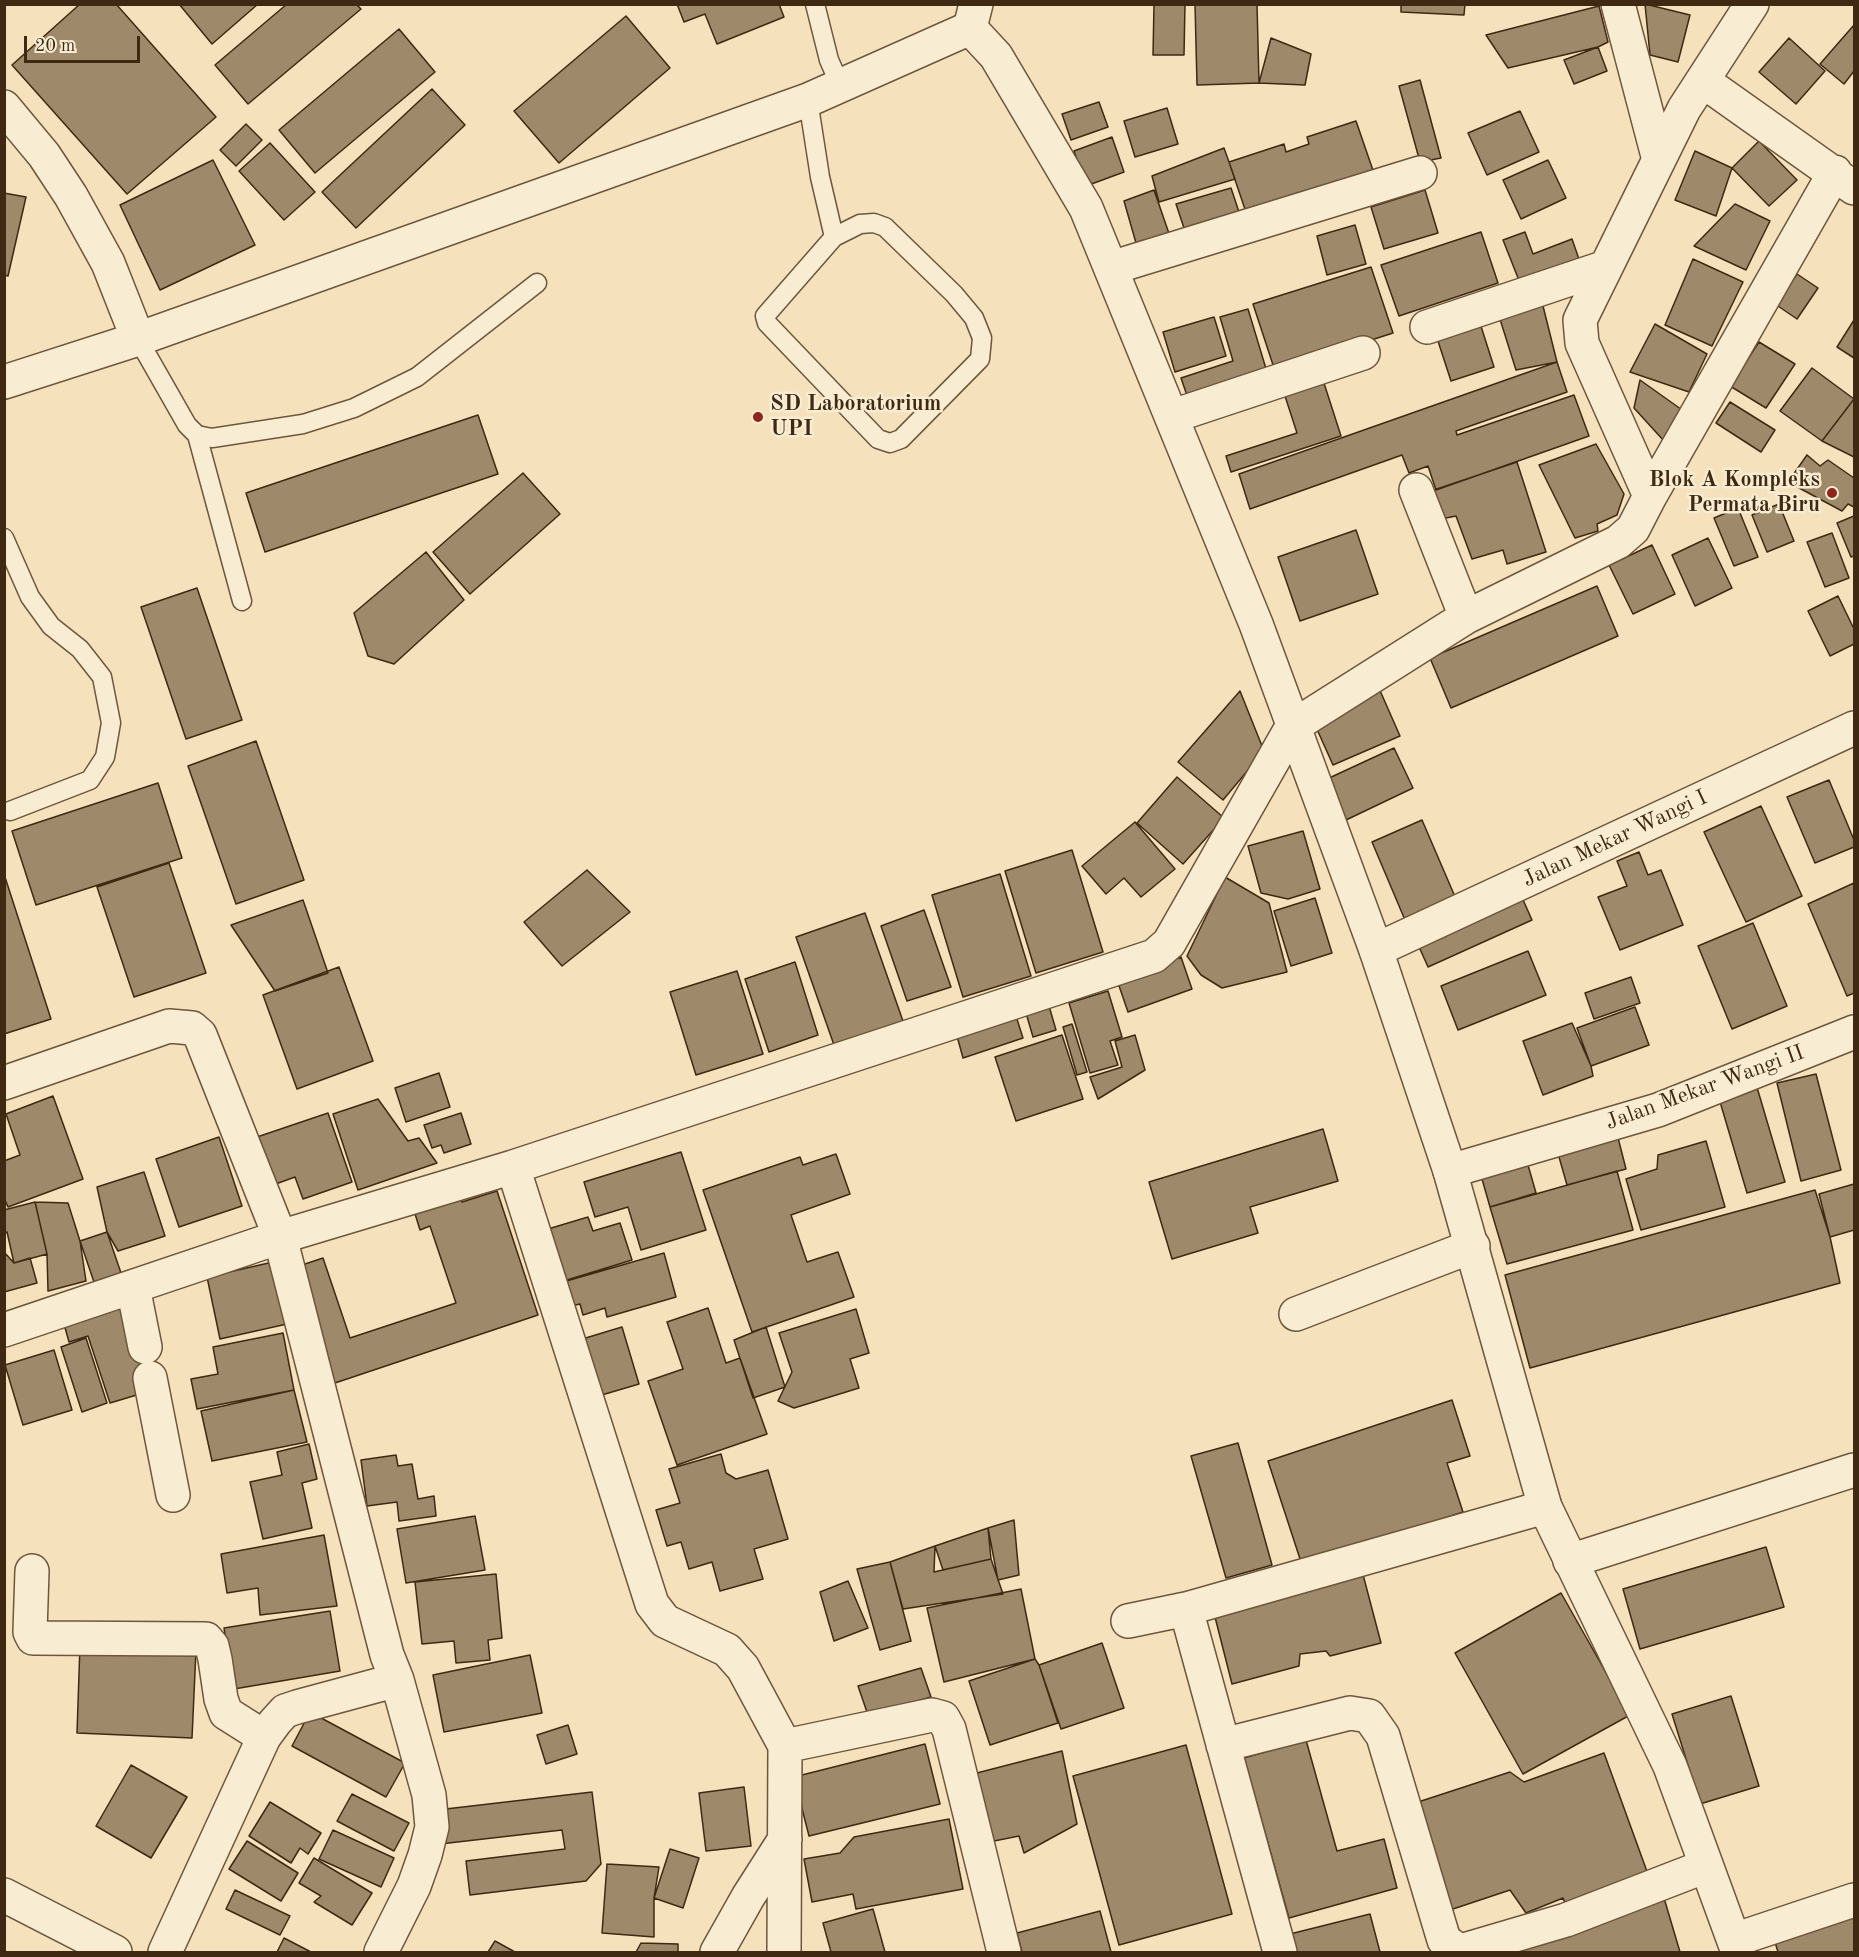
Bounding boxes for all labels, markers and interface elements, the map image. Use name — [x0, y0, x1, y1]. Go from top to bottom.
scale bar — [27, 24, 142, 62]
text: 20 m — [35, 37, 75, 55]
place label: SD Laboratorium UPI — [770, 391, 941, 442]
marker: SD Laboratorium UPI — [751, 410, 765, 424]
place label: Blok A Kompleks Permata Biru — [1649, 467, 1820, 518]
marker: Blok A Kompleks Permata Biru — [1825, 486, 1839, 500]
street label: Jalan Mekar Wangi I — [1518, 785, 1712, 893]
street label: Jalan Mekar Wangi II — [1602, 1040, 1808, 1136]

